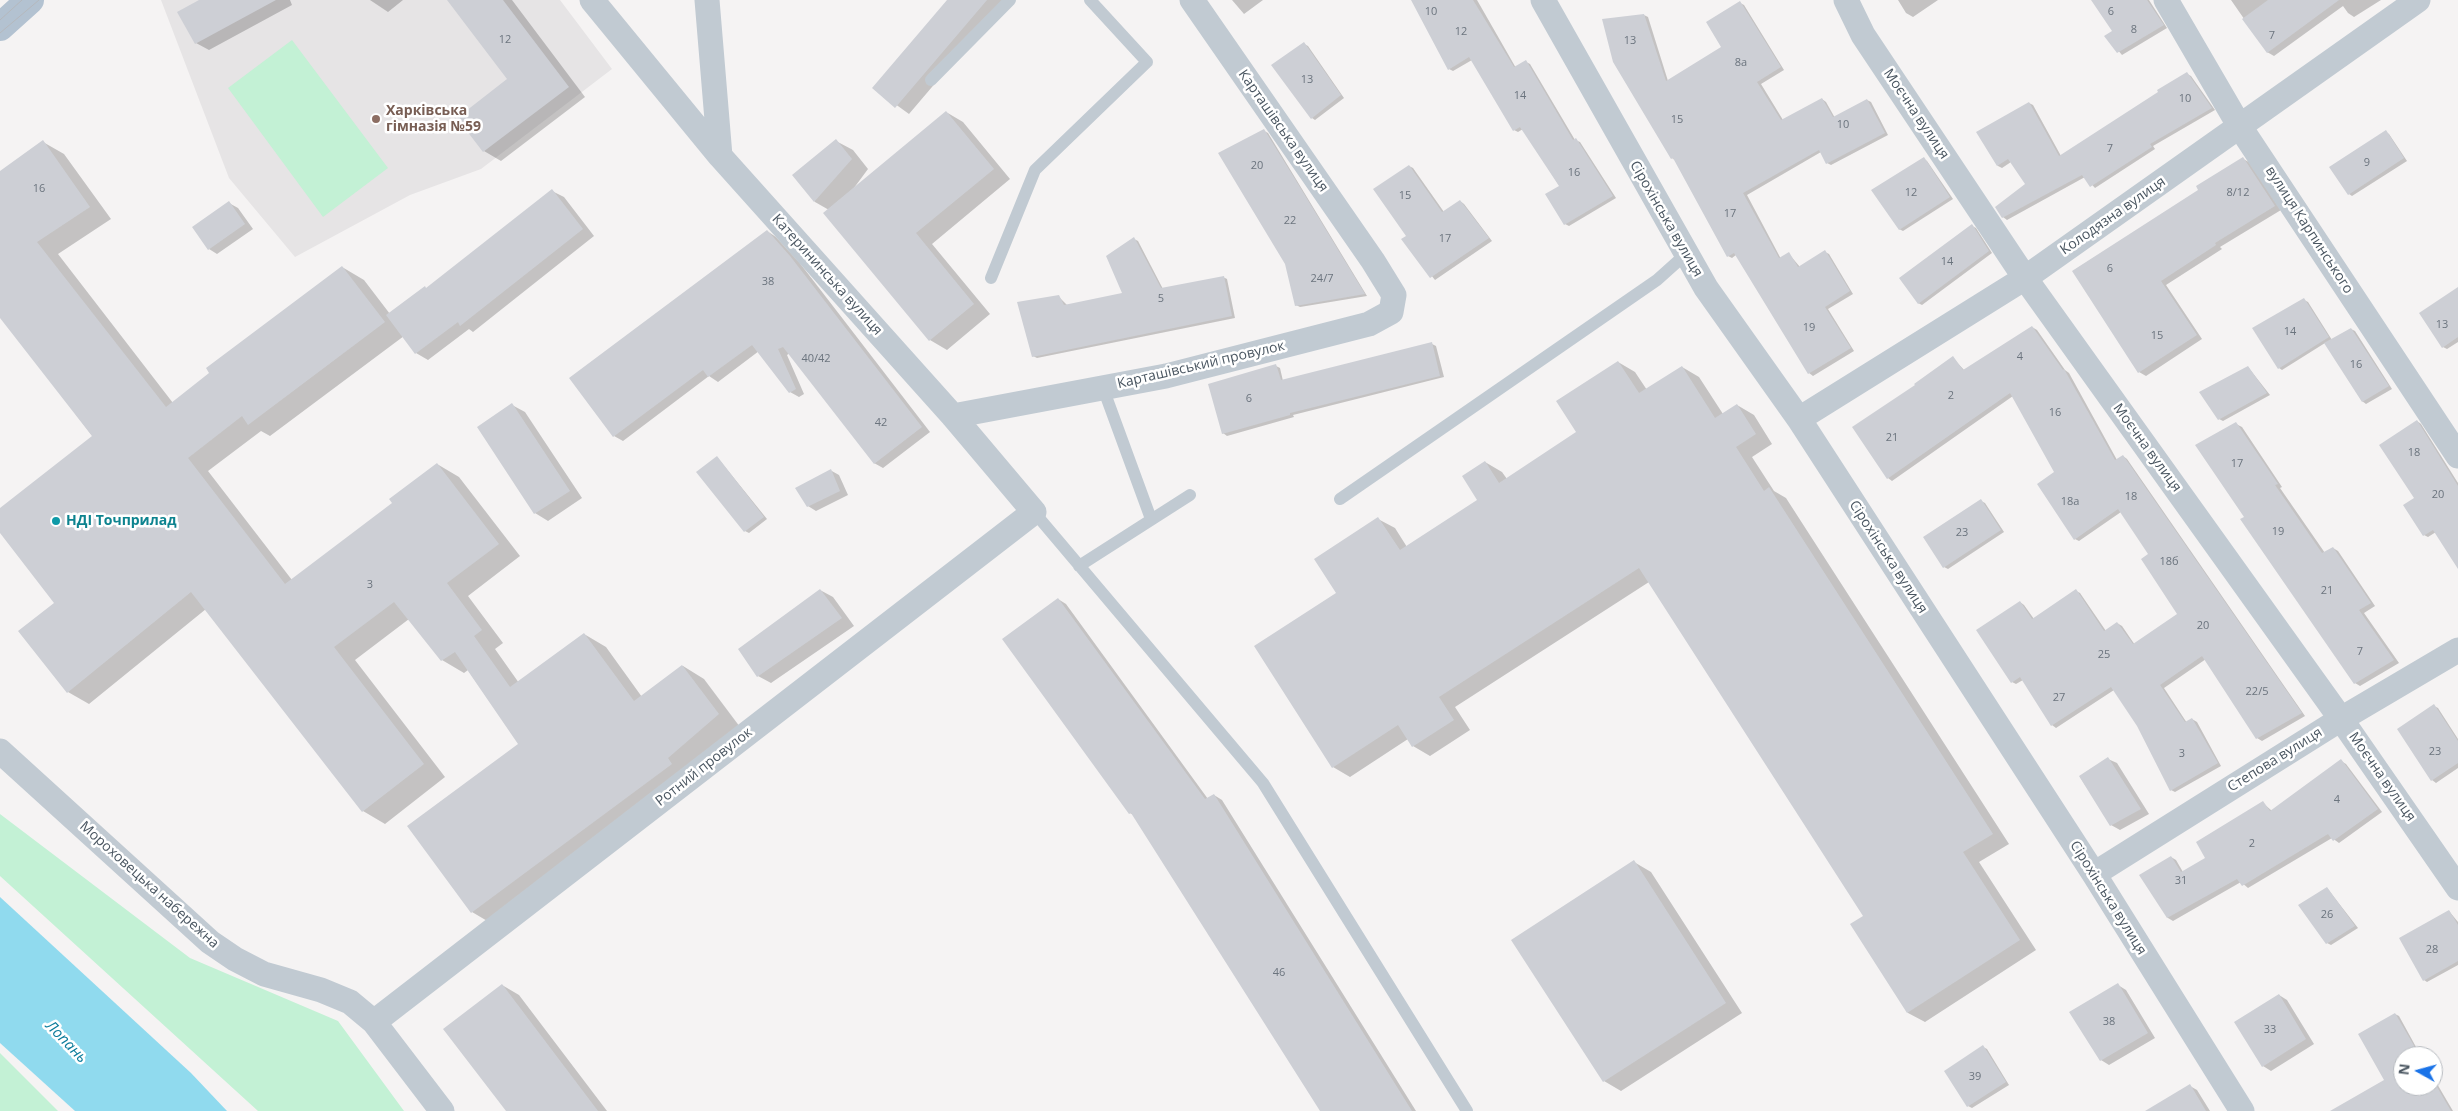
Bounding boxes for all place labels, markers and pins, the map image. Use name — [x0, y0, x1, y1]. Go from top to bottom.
place label: Харківська гімназія №59 — [386, 103, 481, 136]
marker: Харківська гімназія №59 — [370, 113, 382, 125]
place label: НДІ Точприлад — [66, 513, 176, 529]
marker: НДІ Точприлад — [50, 515, 62, 527]

